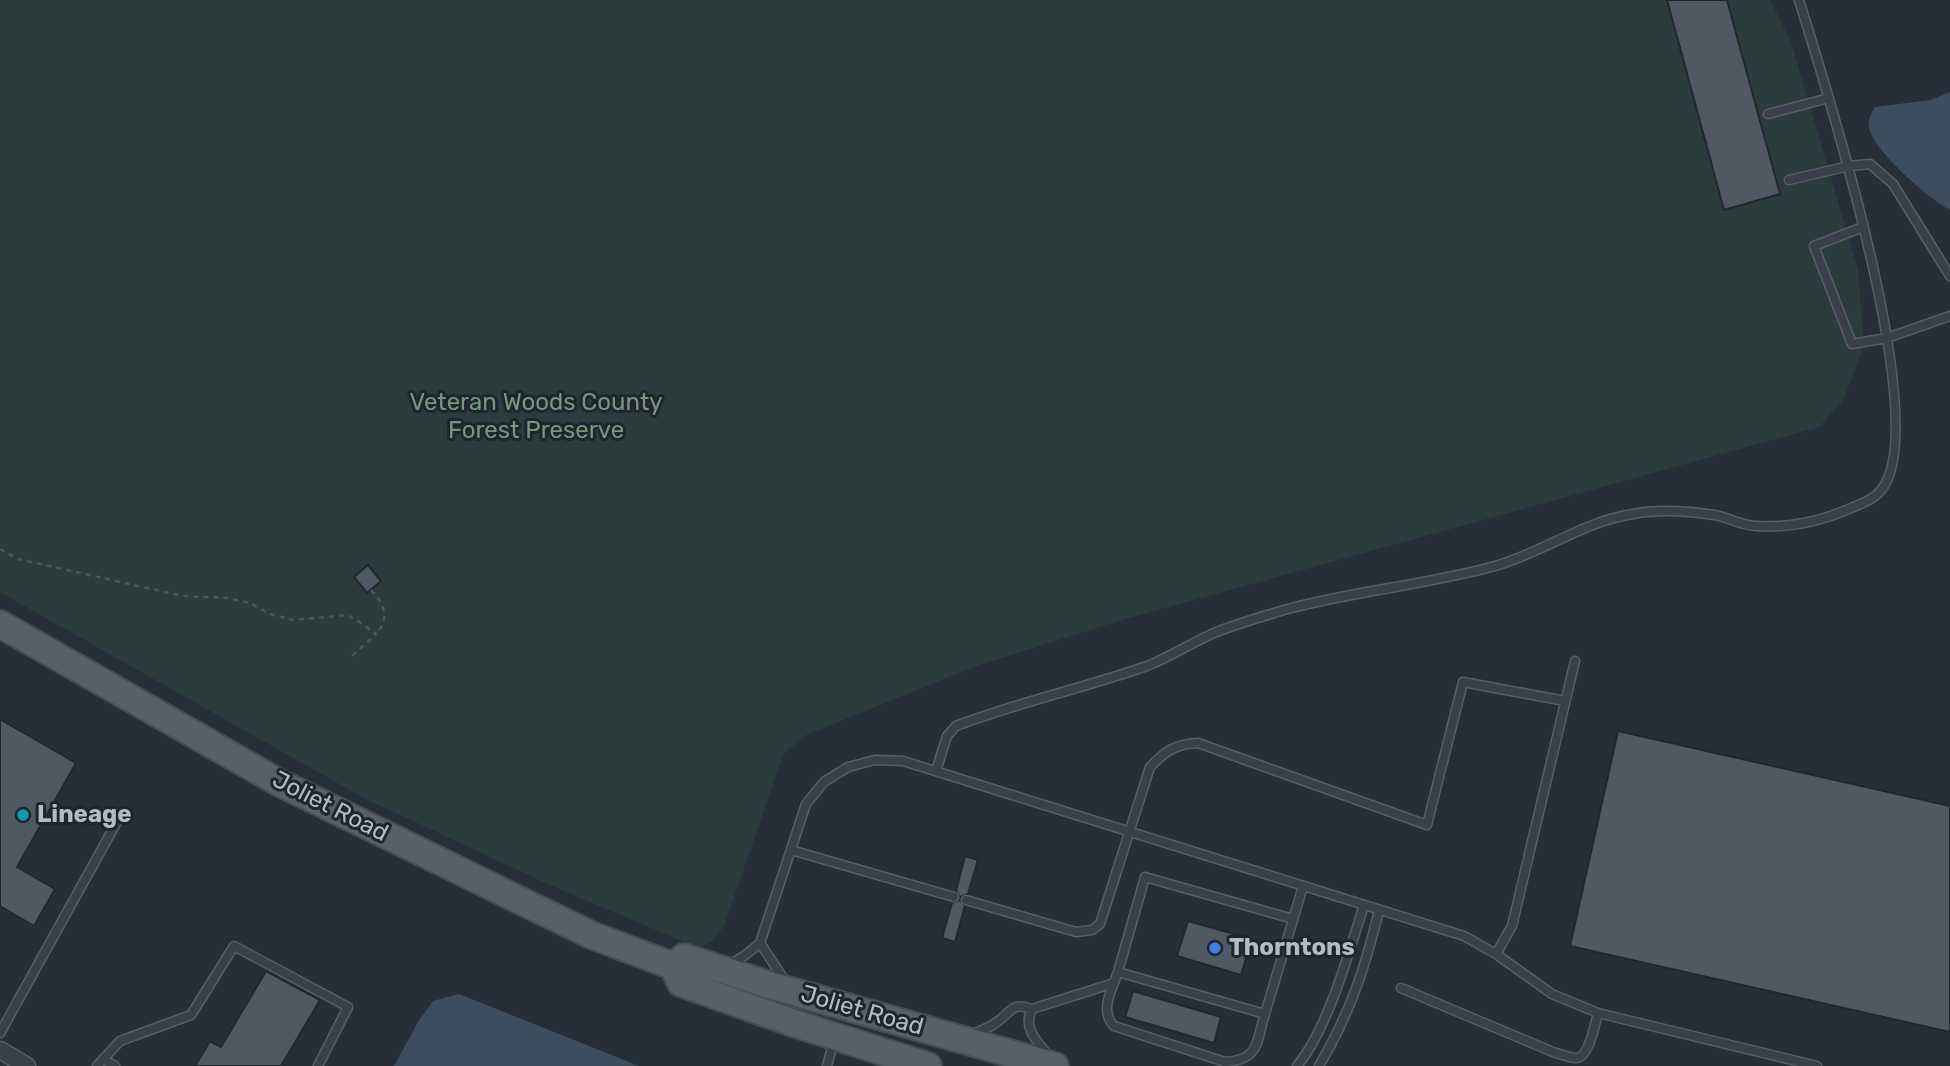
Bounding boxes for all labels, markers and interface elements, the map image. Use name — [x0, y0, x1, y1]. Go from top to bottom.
park label: Veteran Woods County Forest Preserve — [409, 389, 663, 445]
street label: Joliet Road — [267, 766, 393, 848]
place label: Lineage — [37, 801, 132, 829]
marker: Lineage — [15, 807, 31, 823]
place label: Thorntons — [1229, 934, 1355, 962]
marker: Thorntons — [1207, 940, 1223, 956]
street label: Joliet Road — [797, 980, 927, 1042]

